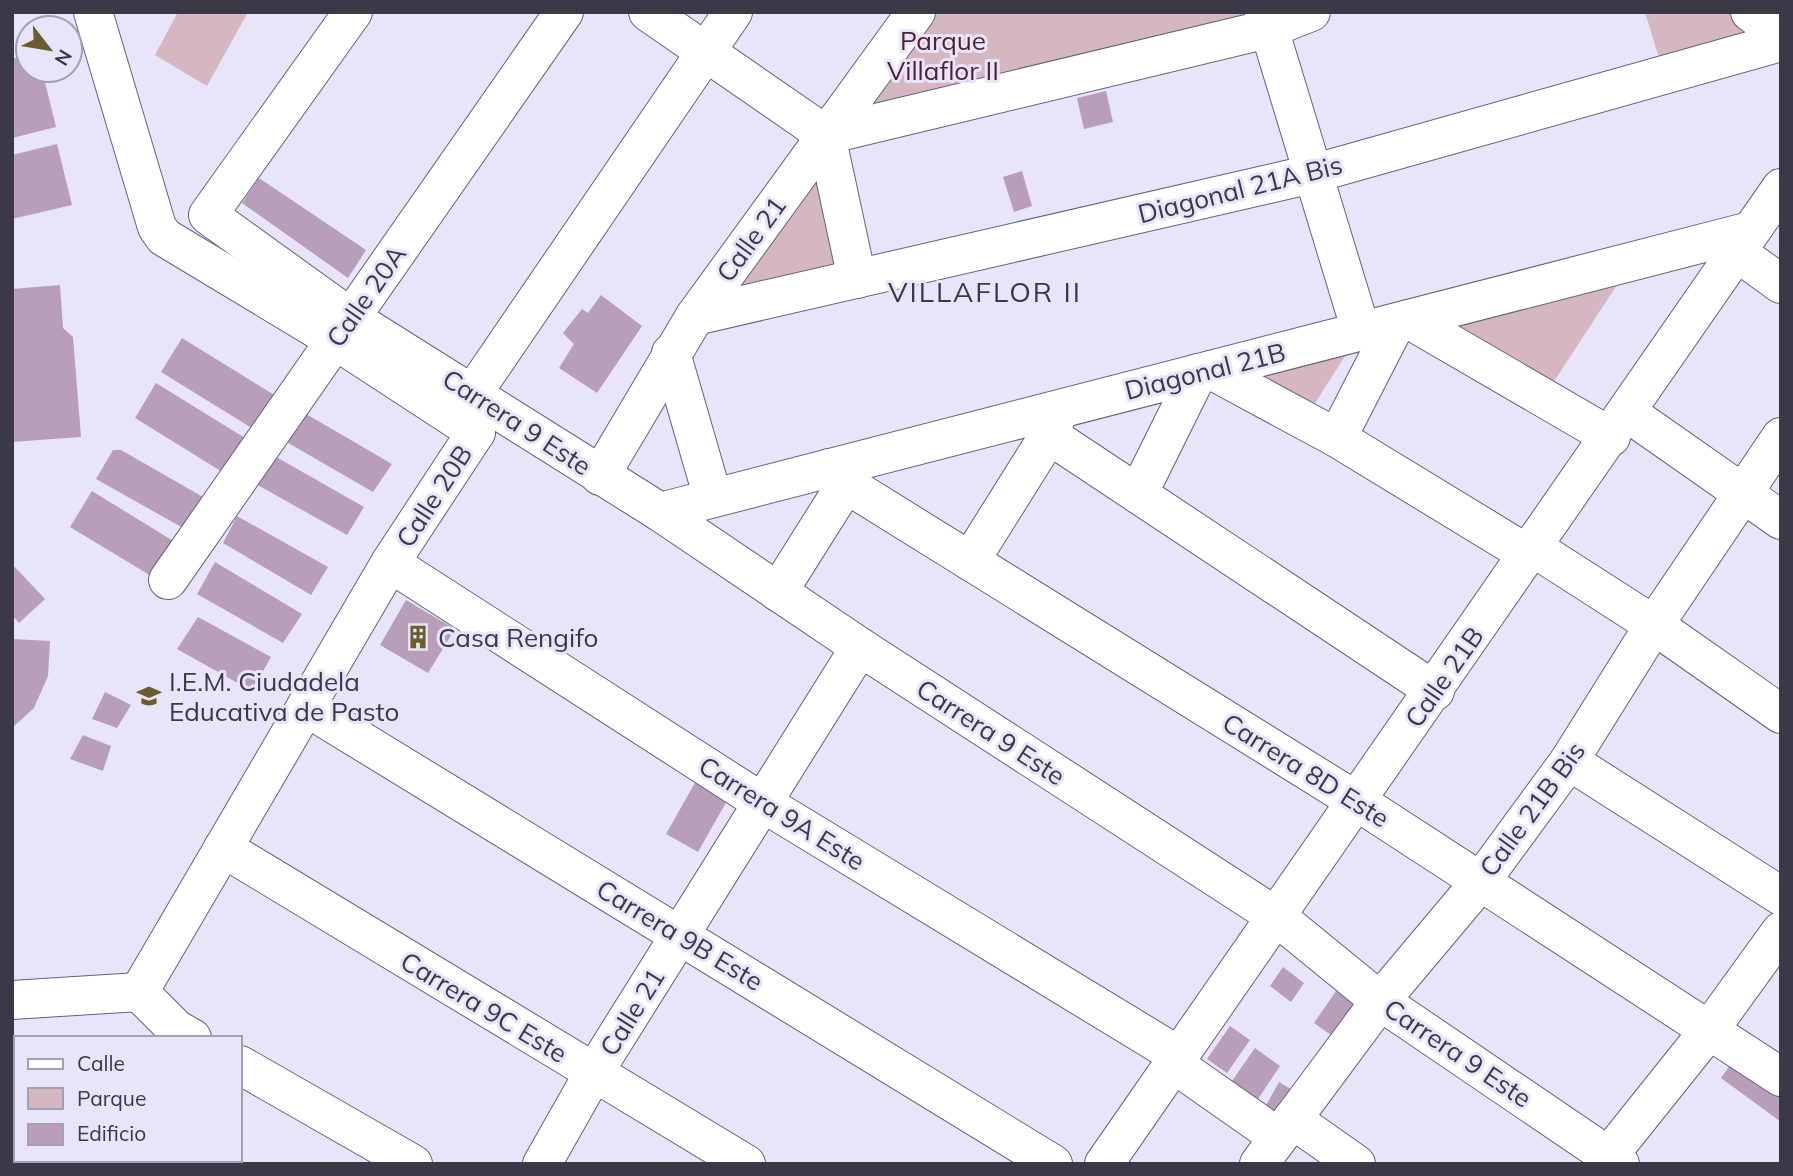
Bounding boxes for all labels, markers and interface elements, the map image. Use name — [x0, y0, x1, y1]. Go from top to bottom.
north arrow — [14, 14, 84, 84]
park label: Parque Villaflor II — [887, 24, 999, 87]
text: N — [50, 45, 78, 70]
street label: Diagonal 21A Bis — [1134, 148, 1346, 230]
street label: Calle 21 — [709, 190, 793, 288]
street label: Calle 20A — [319, 239, 413, 353]
district label: VILLAFLOR II — [888, 274, 1082, 309]
street label: Diagonal 21B — [1121, 335, 1289, 407]
street label: Carrera 9 Este — [436, 362, 598, 482]
street label: Calle 20B — [389, 439, 479, 553]
street label: Calle 21B — [1397, 620, 1491, 734]
place label: Casa Rengifo — [438, 621, 598, 654]
building icon: Casa Rengifo — [404, 623, 432, 651]
place label: I.E.M. Ciudadela Educativa de Pasto — [169, 665, 399, 728]
street label: Carrera 9 Este — [910, 672, 1072, 792]
school or university icon: I.E.M. Ciudadela Educativa de Pasto — [135, 682, 163, 710]
street label: Carrera 8D Este — [1217, 706, 1395, 834]
street label: Calle 21B Bis — [1472, 735, 1592, 883]
street label: Carrera 9A Este — [693, 749, 871, 877]
street label: Carrera 9B Este — [591, 872, 769, 998]
street label: Carrera 9C Este — [395, 944, 573, 1070]
street label: Calle 21 — [592, 962, 672, 1062]
street label: Carrera 9 Este — [1378, 992, 1538, 1114]
legend — [14, 1036, 242, 1162]
text: Calle — [77, 1050, 125, 1076]
text: Parque — [77, 1085, 146, 1111]
text: Edificio — [77, 1120, 146, 1146]

